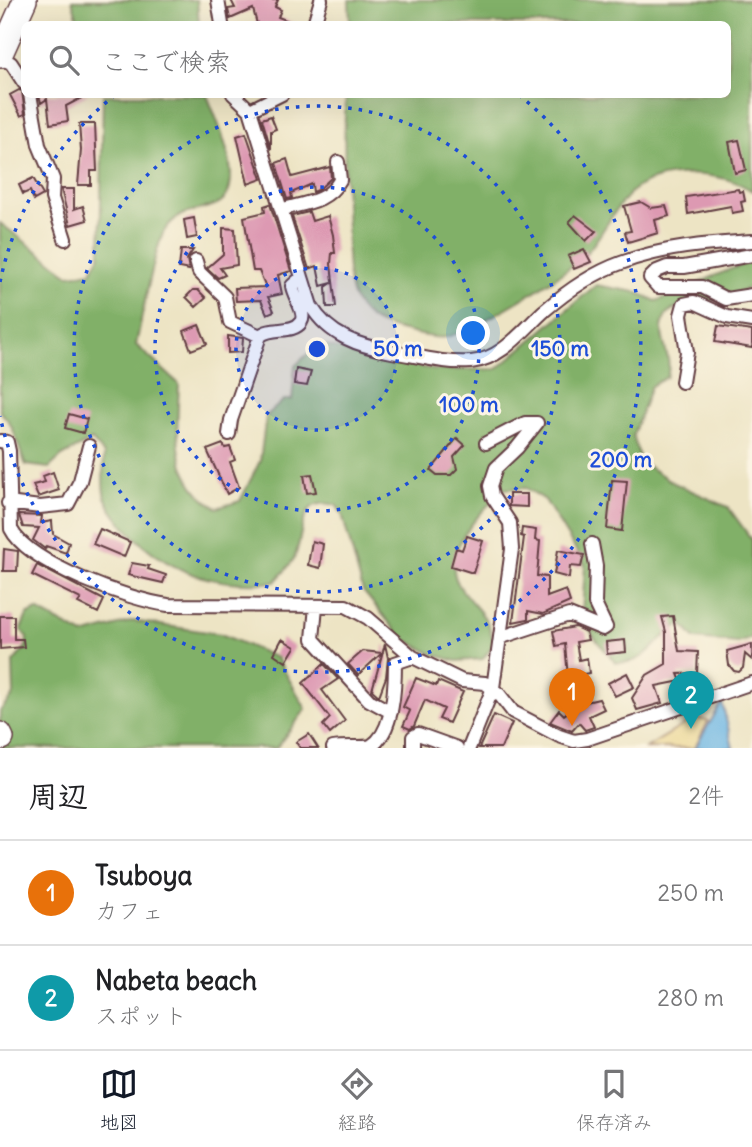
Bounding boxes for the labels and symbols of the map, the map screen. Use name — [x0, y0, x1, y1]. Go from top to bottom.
your location — [456, 316, 490, 350]
text: 50 m — [373, 335, 423, 362]
text: 150 m — [531, 335, 589, 362]
centre of rings — [305, 337, 329, 361]
text: 100 m — [439, 391, 499, 418]
text: 200 m — [590, 446, 653, 473]
pin: 1 — [549, 668, 595, 726]
pin: 2 — [668, 671, 714, 729]

